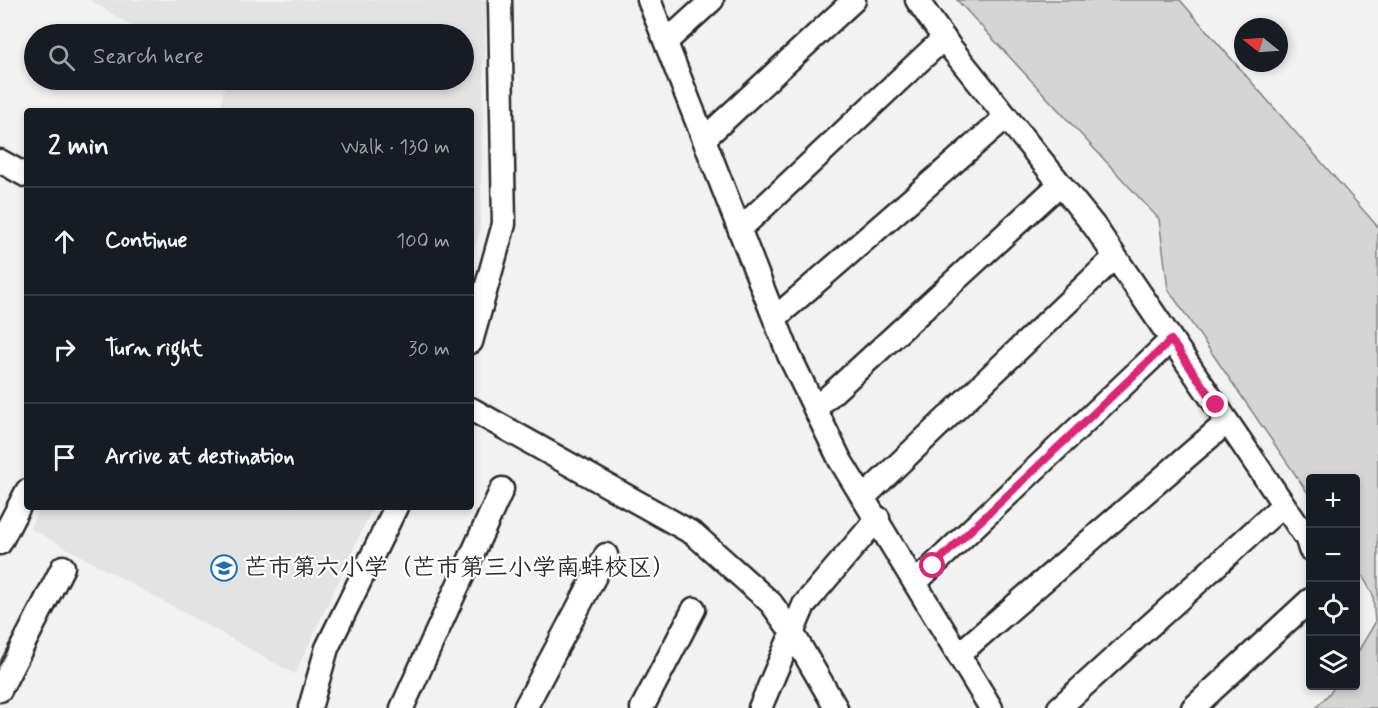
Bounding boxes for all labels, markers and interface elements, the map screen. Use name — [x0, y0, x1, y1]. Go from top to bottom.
north arrow — [1234, 18, 1288, 72]
search box — [24, 24, 474, 90]
icon: search — [45, 41, 78, 74]
text: Search here — [93, 43, 204, 71]
text: 2 min — [48, 130, 109, 164]
text: Walk · 130 m — [341, 134, 450, 161]
icon: ahead — [48, 225, 81, 258]
text: Continue — [105, 227, 187, 255]
text: 100 m — [396, 228, 450, 255]
icon: right — [48, 333, 81, 366]
text: Turn right — [105, 335, 203, 363]
text: 30 m — [408, 336, 450, 363]
route end — [1202, 391, 1228, 417]
icon: arrive — [48, 441, 81, 474]
text: Arrive at destination — [105, 443, 295, 471]
map controls — [1306, 474, 1360, 690]
button: + — [1306, 474, 1360, 528]
button: − — [1306, 528, 1360, 582]
route start — [919, 552, 945, 578]
school or university icon: 芒市第六小学（芒市第三小学南蚌校区） — [209, 553, 239, 583]
place label: 芒市第六小学（芒市第三小学南蚌校区） — [244, 553, 676, 584]
button: locate — [1306, 582, 1360, 636]
button: layers — [1306, 636, 1360, 690]

